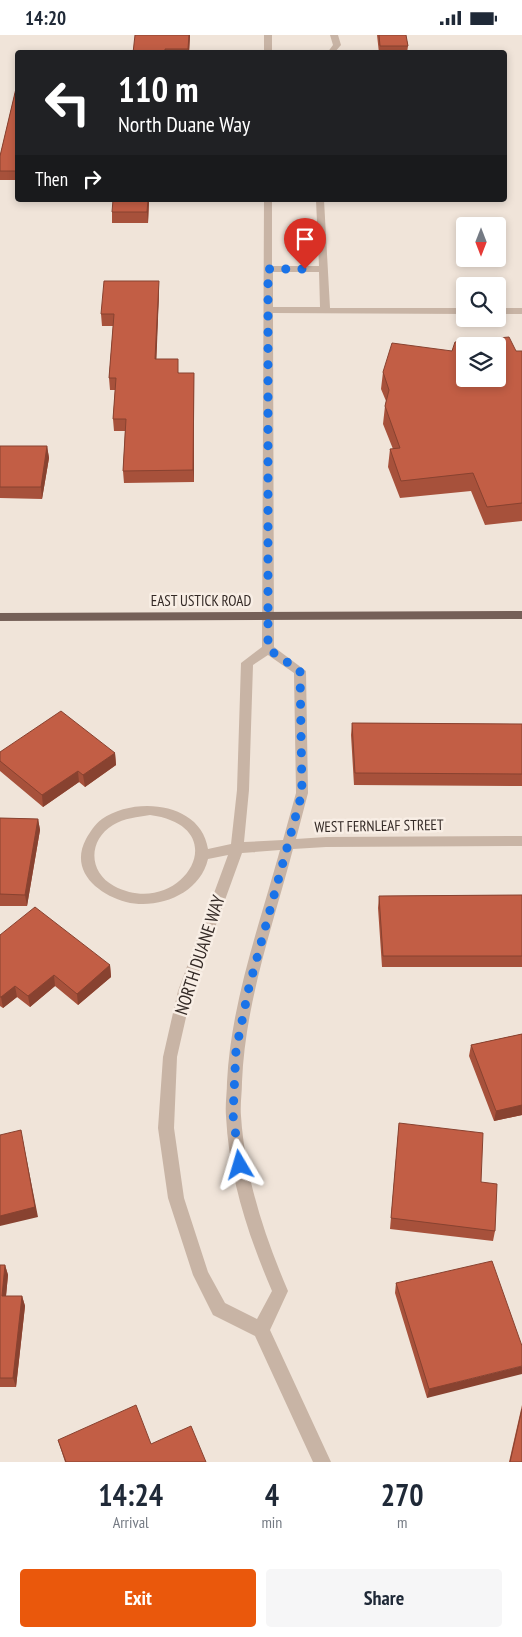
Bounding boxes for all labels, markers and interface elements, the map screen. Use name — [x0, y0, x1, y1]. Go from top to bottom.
text: 14:20 — [25, 6, 66, 30]
text: 110 m — [118, 66, 199, 112]
icon: left — [35, 70, 100, 135]
text: North Duane Way — [118, 110, 250, 138]
icon: right — [78, 165, 106, 193]
text: Then — [35, 167, 68, 191]
north arrow — [456, 217, 506, 267]
map controls — [456, 217, 506, 387]
pin — [284, 218, 326, 269]
icon: arrive — [291, 225, 319, 253]
button: search — [456, 277, 506, 327]
button: layers — [456, 337, 506, 387]
street label: EAST USTICK ROAD — [151, 591, 251, 610]
street label: WEST FERNLEAF STREET — [314, 815, 444, 836]
street label: NORTH DUANE WAY — [169, 891, 230, 1018]
position arrow — [213, 1138, 265, 1190]
text: 14:24 — [98, 1475, 163, 1514]
text: 4 — [265, 1475, 279, 1514]
text: 270 — [381, 1475, 424, 1514]
text: Arrival — [113, 1512, 149, 1532]
text: min — [261, 1512, 282, 1532]
text: m — [397, 1512, 407, 1532]
button: Exit — [20, 1569, 256, 1627]
button: Share — [266, 1569, 502, 1627]

